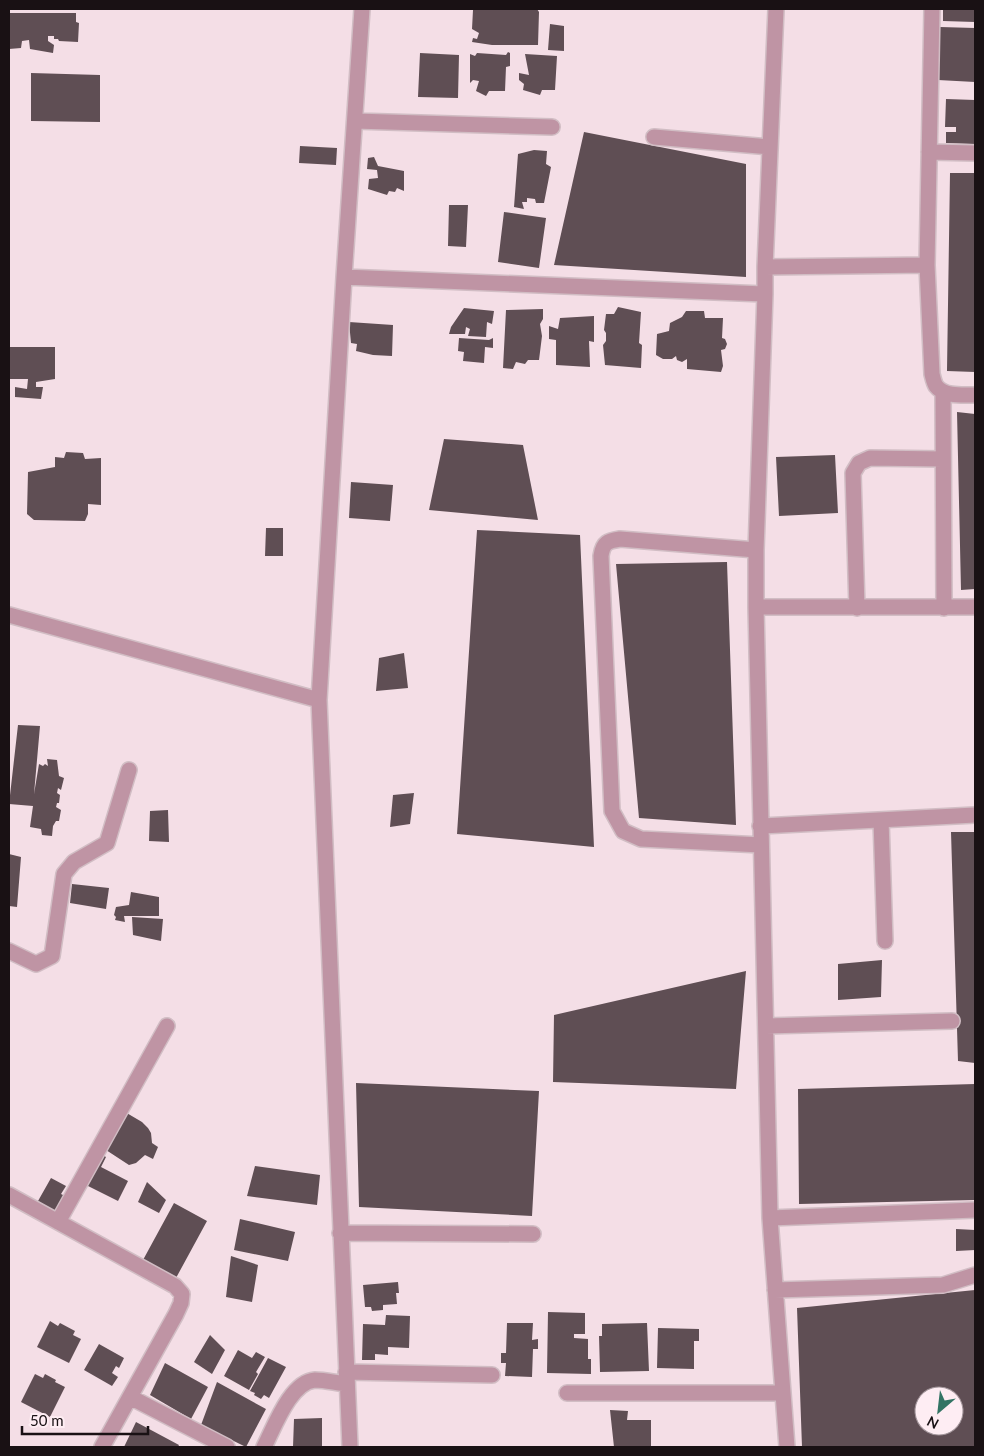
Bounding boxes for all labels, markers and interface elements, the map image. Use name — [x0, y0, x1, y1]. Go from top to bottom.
north arrow — [914, 1386, 964, 1436]
scale bar — [22, 1404, 149, 1436]
text: 50 m — [30, 1411, 64, 1429]
text: N — [924, 1413, 941, 1433]

